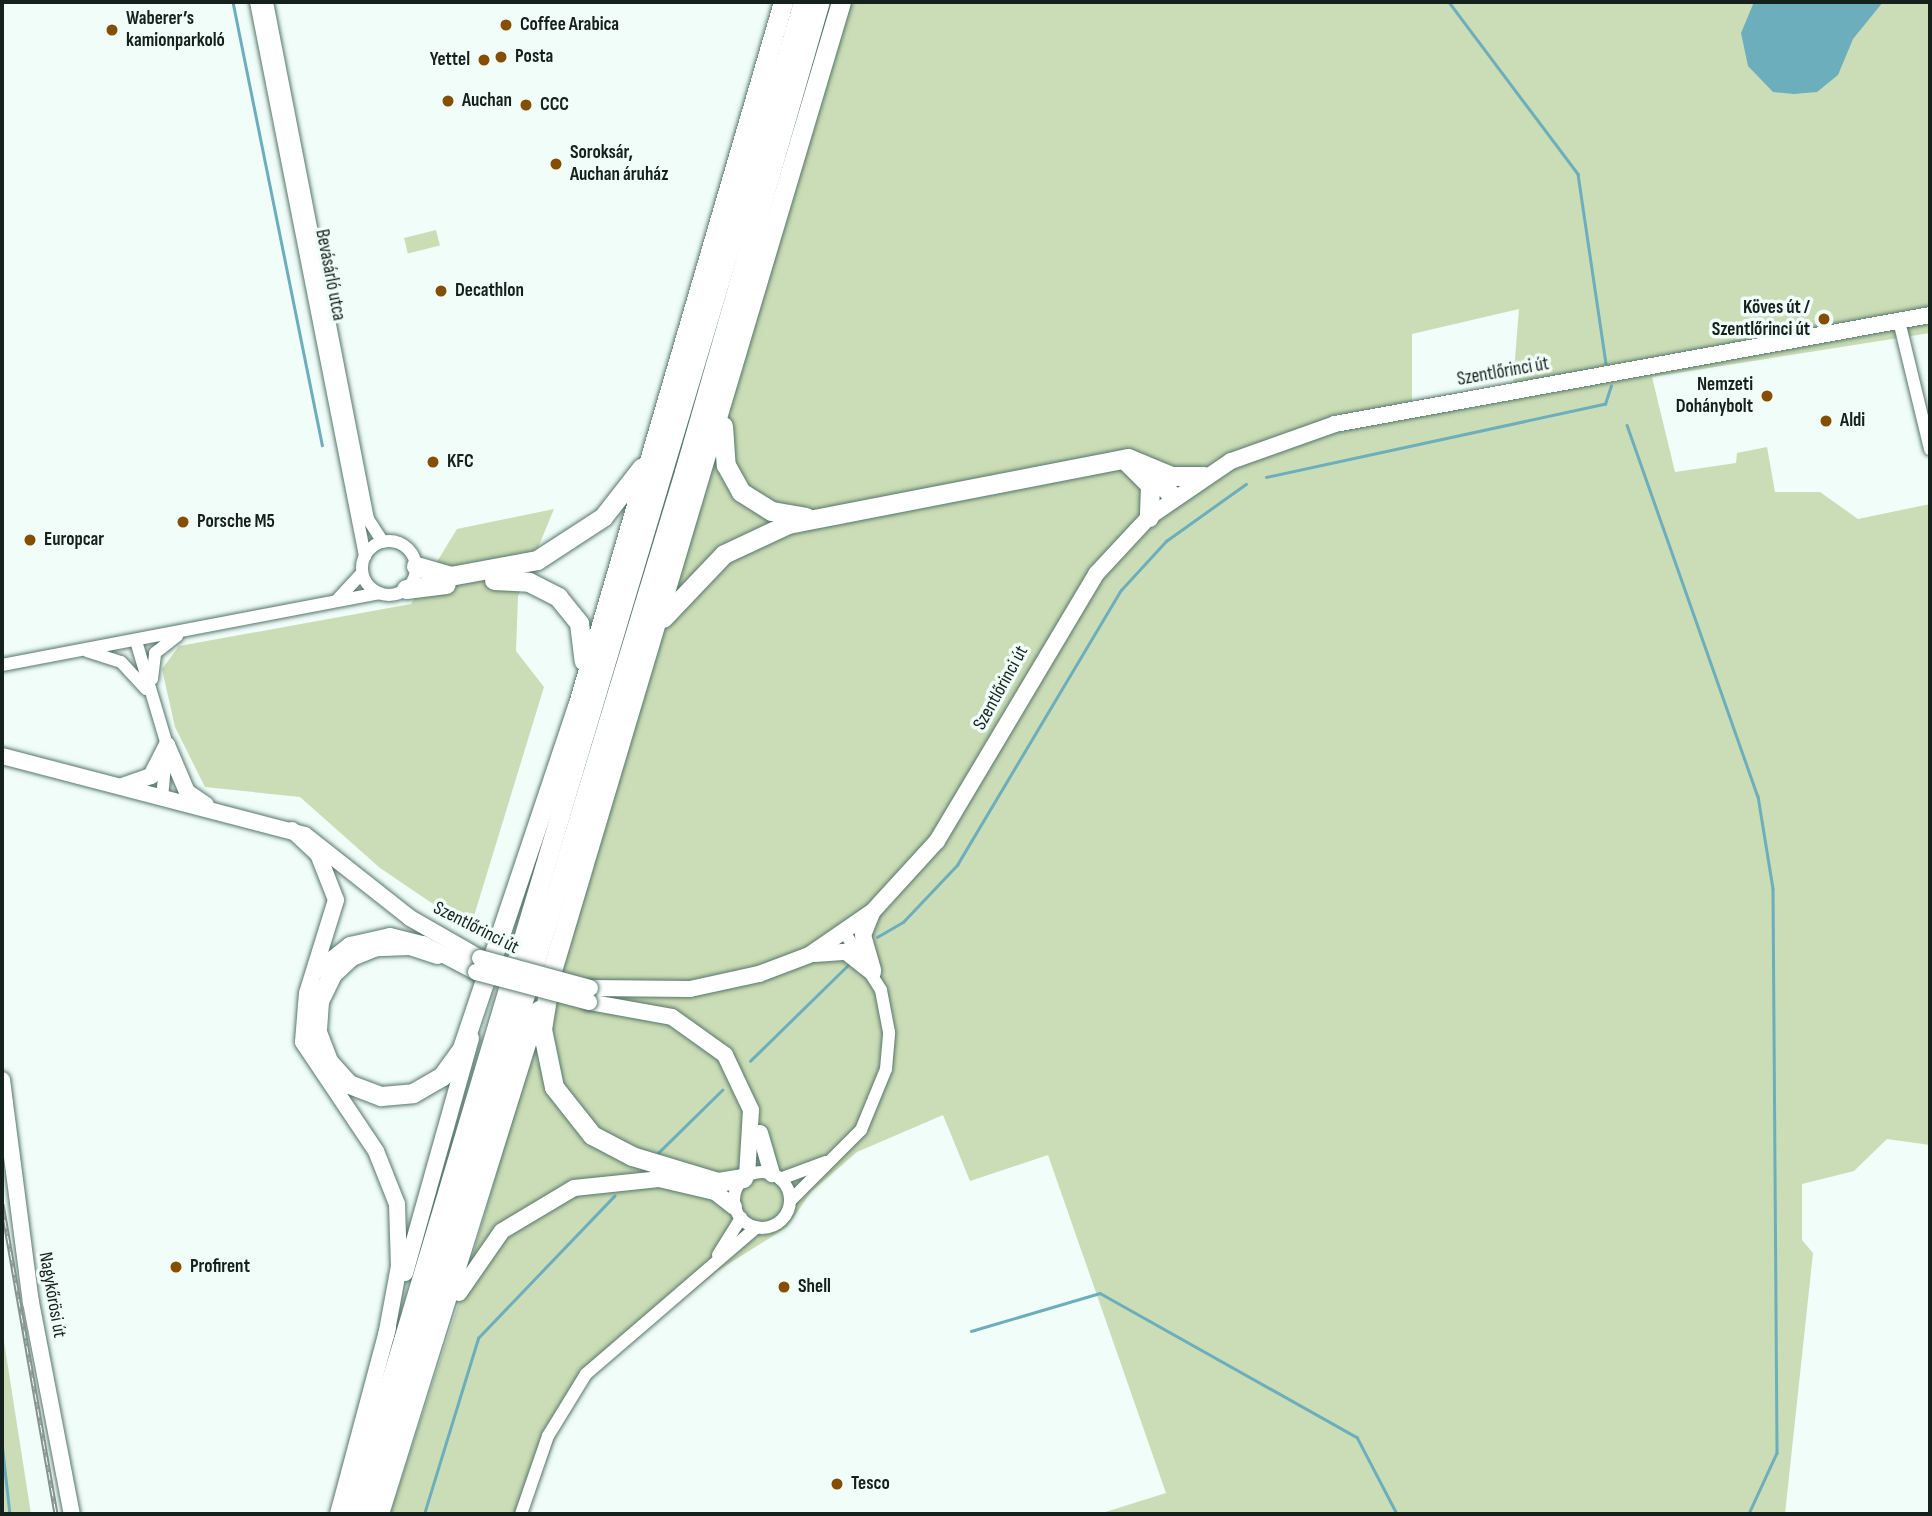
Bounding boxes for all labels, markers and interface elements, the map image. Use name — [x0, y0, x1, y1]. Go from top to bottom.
place label: Waberer’s kamionparkoló — [126, 8, 225, 52]
place label: Coffee Arabica — [520, 14, 619, 36]
marker: Coffee Arabica — [498, 17, 514, 33]
marker: Waberer’s kamionparkoló — [104, 22, 120, 38]
place label: Posta — [515, 46, 553, 68]
place label: Yettel — [430, 49, 470, 71]
marker: Posta — [493, 49, 509, 65]
marker: Yettel — [476, 52, 492, 68]
place label: Auchan — [462, 90, 512, 112]
marker: Auchan — [440, 93, 456, 109]
place label: CCC — [540, 94, 569, 116]
marker: CCC — [518, 97, 534, 113]
place label: Soroksár, Auchan áruház — [570, 142, 668, 186]
marker: Soroksár, Auchan áruház — [548, 156, 564, 172]
street label: Bevásárló utca — [310, 227, 350, 323]
place label: Decathlon — [455, 280, 524, 302]
marker: Decathlon — [433, 283, 449, 299]
place label: Köves út / Szentlőrinci út — [1712, 297, 1810, 341]
marker: Köves út / Szentlőrinci út — [1816, 311, 1832, 327]
street label: Szentlőrinci út — [1455, 353, 1551, 391]
place label: Nemzeti Dohánybolt — [1676, 374, 1753, 418]
marker: Nemzeti Dohánybolt — [1759, 388, 1775, 404]
place label: Aldi — [1840, 410, 1865, 432]
marker: Aldi — [1818, 413, 1834, 429]
place label: KFC — [447, 451, 474, 473]
marker: KFC — [425, 454, 441, 470]
place label: Porsche M5 — [197, 511, 275, 533]
marker: Porsche M5 — [175, 514, 191, 530]
place label: Europcar — [44, 529, 104, 551]
marker: Europcar — [22, 532, 38, 548]
street label: Szentlőrinci út — [969, 642, 1033, 734]
street label: Szentlőrinci út — [429, 897, 523, 959]
street label: Nagykőrösi út — [33, 1250, 71, 1340]
place label: Profirent — [190, 1256, 250, 1278]
marker: Profirent — [168, 1259, 184, 1275]
place label: Shell — [798, 1276, 831, 1298]
marker: Shell — [776, 1279, 792, 1295]
place label: Tesco — [851, 1473, 890, 1495]
marker: Tesco — [829, 1476, 845, 1492]

